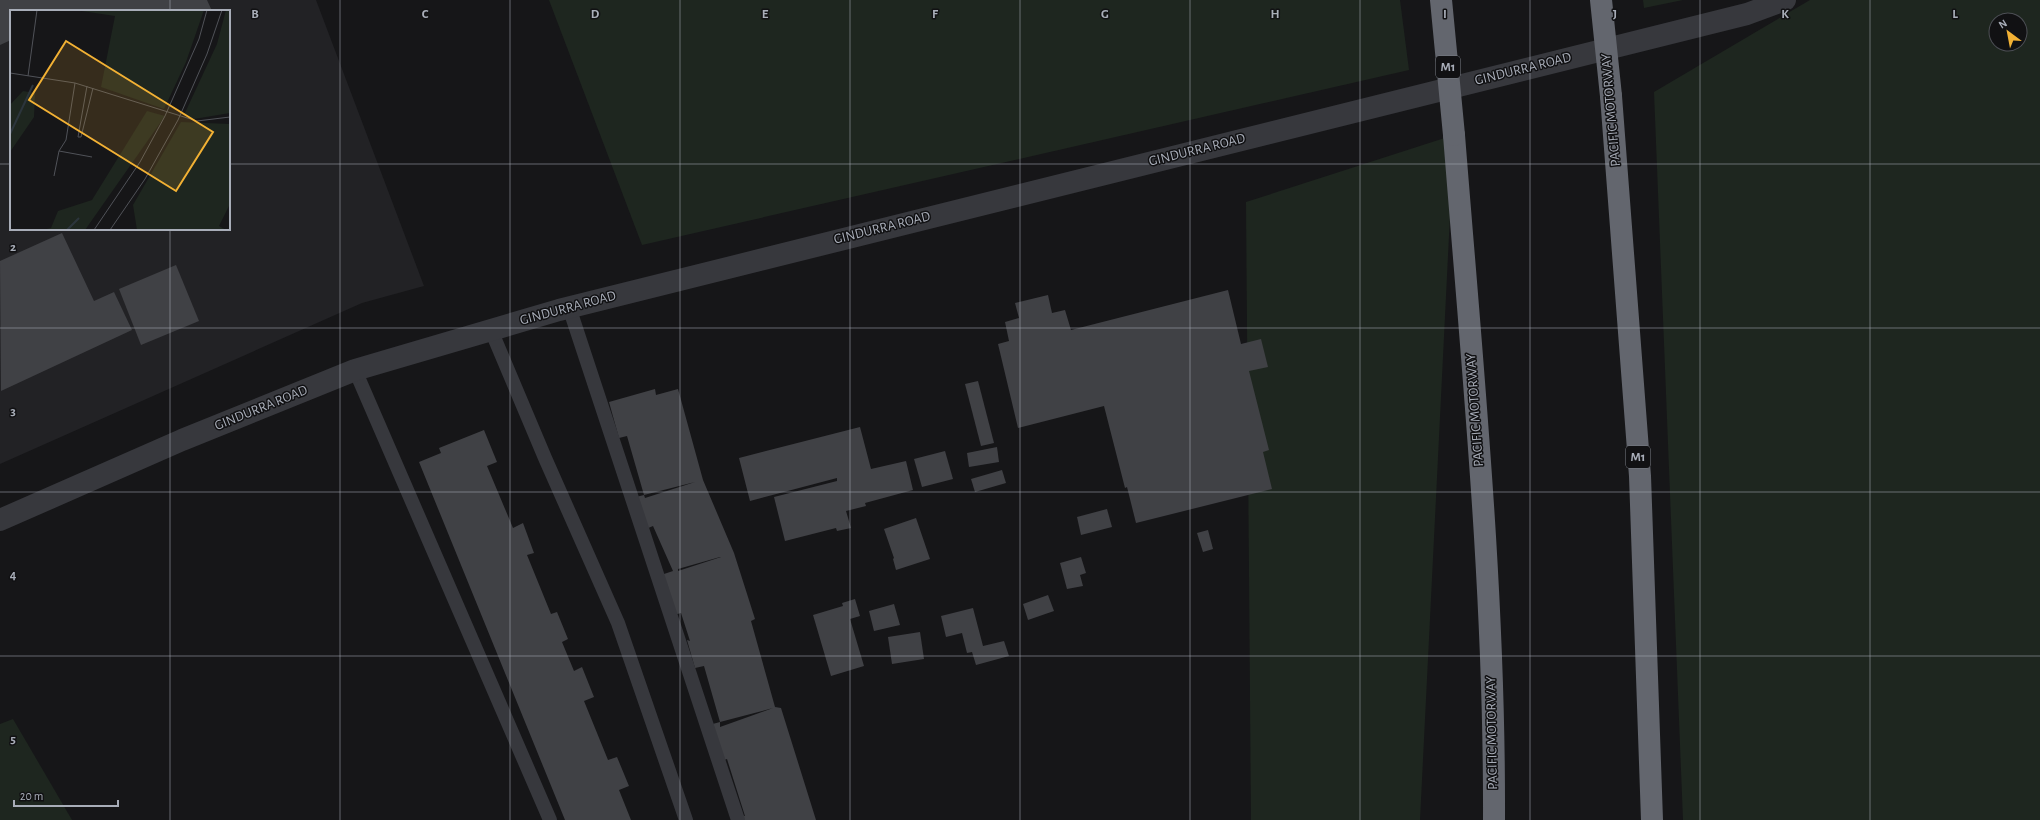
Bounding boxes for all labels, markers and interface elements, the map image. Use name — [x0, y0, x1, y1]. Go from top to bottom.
text: B — [251, 8, 259, 21]
text: C — [422, 8, 429, 21]
text: D — [591, 8, 600, 21]
text: E — [762, 8, 769, 21]
text: F — [932, 8, 939, 21]
text: G — [1101, 8, 1109, 21]
text: H — [1270, 8, 1280, 21]
text: I — [1443, 8, 1447, 21]
text: J — [1613, 8, 1617, 21]
text: K — [1781, 8, 1789, 21]
text: L — [1952, 8, 1958, 21]
inset map — [10, 10, 230, 230]
north arrow — [1988, 12, 2028, 52]
text: N — [1997, 17, 2009, 31]
street label: GINDURRA ROAD — [1473, 50, 1573, 88]
street label: PACIFIC MOTORWAY — [1599, 52, 1623, 167]
road number: M1 — [1436, 56, 1460, 78]
street label: GINDURRA ROAD — [1147, 131, 1247, 169]
street label: GINDURRA ROAD — [832, 209, 932, 247]
text: 2 — [10, 241, 16, 254]
street label: GINDURRA ROAD — [518, 288, 618, 328]
street label: PACIFIC MOTORWAY — [1464, 352, 1486, 467]
street label: GINDURRA ROAD — [213, 383, 309, 433]
text: 3 — [10, 405, 16, 418]
road number: M1 — [1626, 446, 1650, 468]
text: 4 — [10, 569, 17, 582]
street label: PACIFIC MOTORWAY — [1484, 675, 1500, 790]
text: 5 — [10, 733, 16, 746]
scale bar — [14, 782, 118, 808]
text: 20 m — [20, 790, 43, 802]

